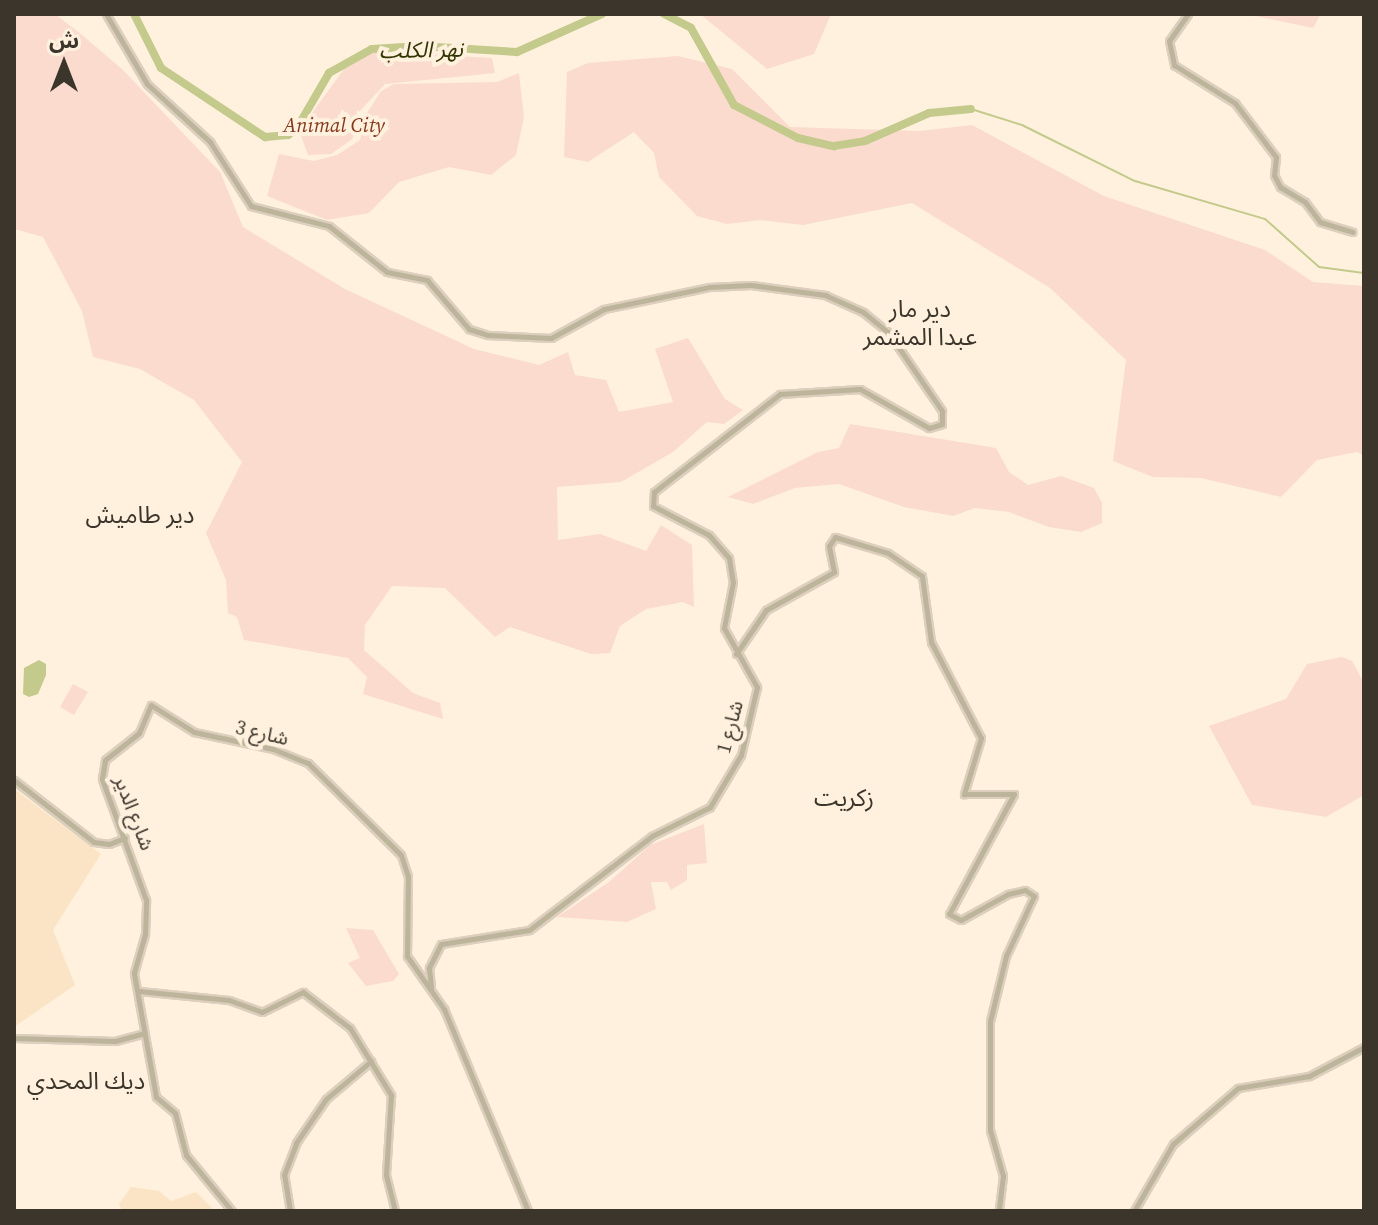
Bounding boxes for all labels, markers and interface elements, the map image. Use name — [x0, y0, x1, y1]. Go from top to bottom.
north arrow — [24, 24, 104, 104]
text: ش — [49, 25, 79, 55]
water label: نهر الكلب — [379, 36, 463, 64]
park label: Animal City — [283, 113, 385, 137]
district label: دير مار عبدا المشمر — [863, 295, 977, 351]
district label: دير طاميش — [86, 501, 194, 529]
street label: شارع 1 — [711, 698, 749, 756]
street label: شارع 3 — [233, 715, 291, 751]
street label: شارع الدير — [109, 772, 159, 854]
district label: زكريت — [814, 784, 874, 812]
district label: ديك المحدي — [27, 1067, 145, 1095]

